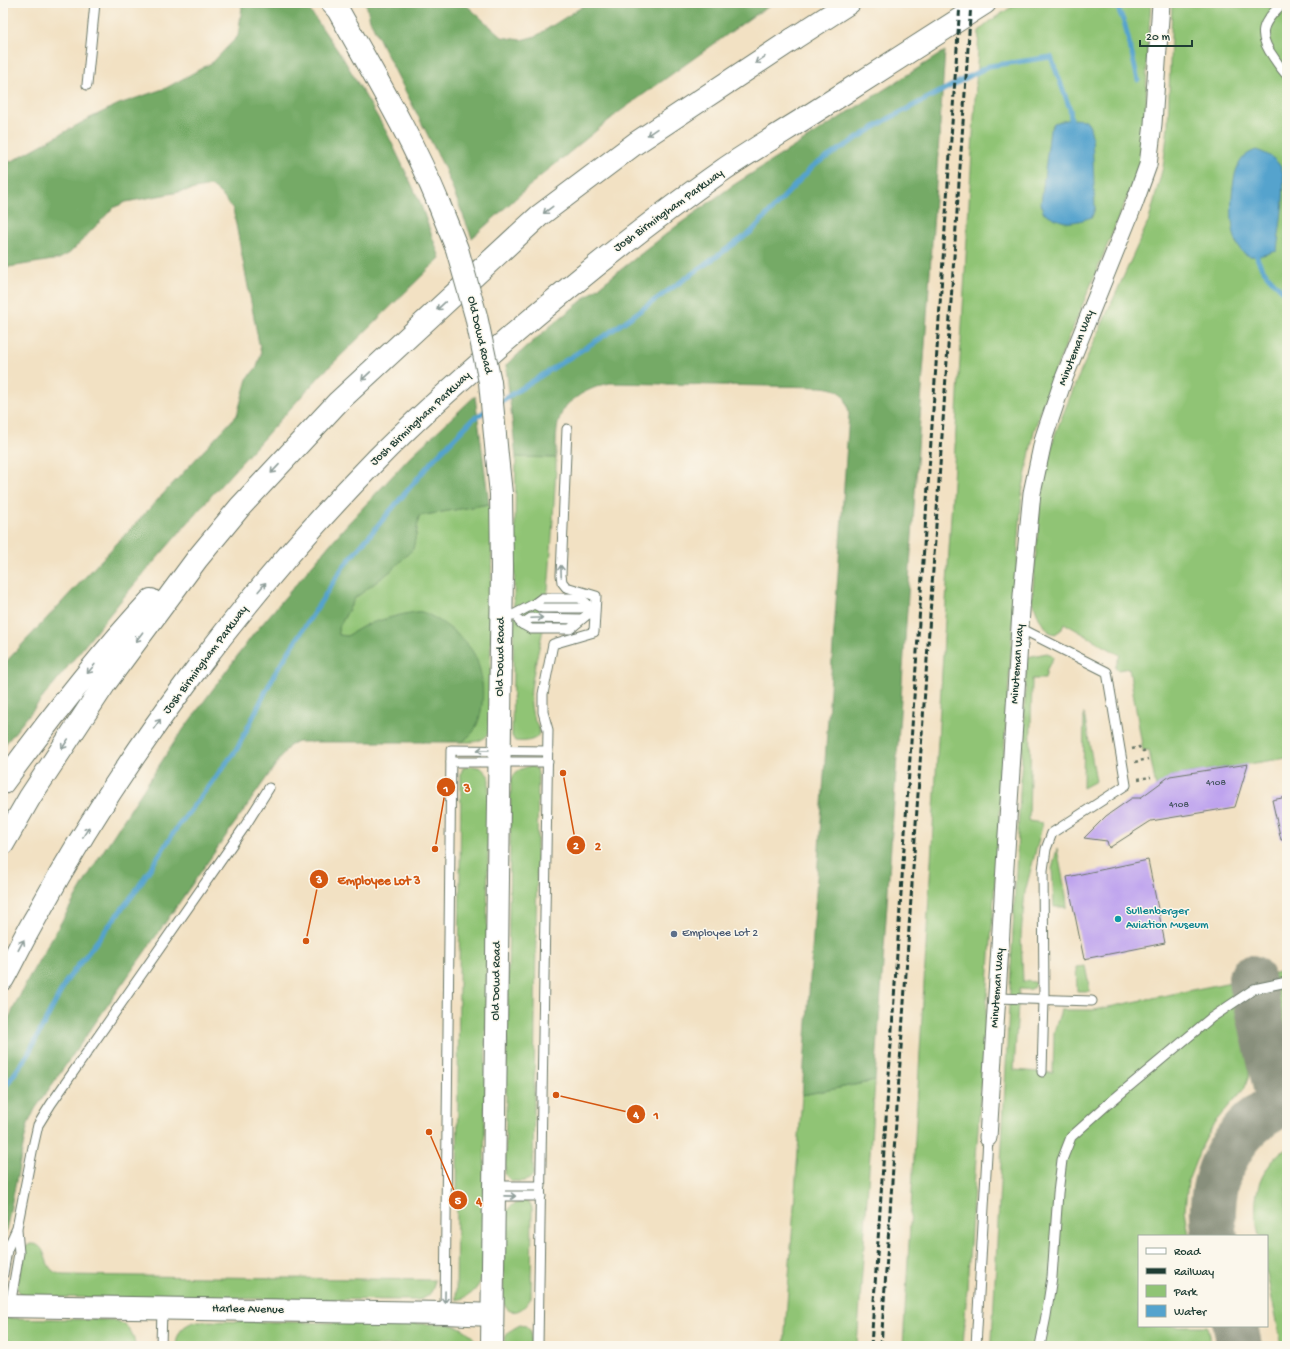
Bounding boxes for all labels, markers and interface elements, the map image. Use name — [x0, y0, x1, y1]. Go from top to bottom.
scale bar — [1140, 22, 1192, 48]
text: 20 m — [1146, 31, 1171, 45]
one-way arrow — [755, 56, 766, 64]
one-way arrow — [646, 129, 658, 137]
street label: Josh Birmingham Parkway — [611, 166, 727, 255]
one-way arrow — [542, 205, 553, 214]
street label: Old Dowd Road — [463, 295, 495, 376]
one-way arrow — [436, 302, 446, 311]
street label: Minuteman Way — [1056, 308, 1098, 388]
street label: Josh Birmingham Parkway — [368, 369, 474, 469]
one-way arrow — [361, 371, 371, 381]
one-way arrow — [271, 464, 280, 474]
one-way arrow — [557, 565, 565, 578]
one-way arrow — [258, 582, 267, 593]
street label: Josh Birmingham Parkway — [161, 603, 251, 717]
one-way arrow — [530, 615, 543, 622]
street label: Old Dowd Road — [493, 616, 509, 697]
street label: Minuteman Way — [1008, 624, 1028, 704]
one-way arrow — [135, 631, 143, 642]
one-way arrow — [86, 664, 95, 675]
one-way arrow — [153, 718, 161, 729]
one-way arrow — [61, 738, 69, 749]
one-way arrow — [477, 746, 490, 754]
callout: 3 — [436, 775, 479, 800]
house number: 4108 — [1206, 777, 1226, 789]
text: 3 — [463, 782, 471, 797]
text: 1 — [443, 783, 449, 797]
house number: 4108 — [1169, 799, 1189, 811]
one-way arrow — [82, 827, 90, 838]
callout: 2 — [566, 833, 609, 858]
text: 2 — [573, 840, 579, 854]
text: 2 — [595, 840, 602, 855]
callout: Employee Lot 3 — [309, 867, 428, 892]
text: 3 — [315, 874, 322, 888]
text: Employee Lot 3 — [338, 874, 421, 890]
place label: Sullenberger Aviation Museum — [1126, 905, 1209, 933]
marker: Sullenberger Aviation Museum — [1113, 914, 1123, 924]
place label: Employee Lot 2 — [682, 927, 758, 941]
marker: Employee Lot 2 — [669, 929, 679, 939]
one-way arrow — [18, 939, 25, 951]
street label: Old Dowd Road — [489, 940, 505, 1021]
street label: Minuteman Way — [988, 948, 1008, 1028]
callout: 1 — [626, 1102, 667, 1127]
text: 4 — [632, 1109, 639, 1123]
text: 1 — [652, 1109, 659, 1124]
callout: 4 — [448, 1188, 490, 1213]
one-way arrow — [503, 1192, 516, 1200]
text: 5 — [455, 1195, 462, 1209]
text: 4 — [475, 1195, 483, 1210]
legend — [1138, 1235, 1268, 1327]
text: Road — [1174, 1246, 1201, 1260]
text: Railway — [1174, 1266, 1214, 1280]
text: Park — [1173, 1286, 1199, 1300]
one-way arrow — [441, 1290, 449, 1303]
street label: Harlee Avenue — [212, 1302, 285, 1318]
text: Water — [1174, 1306, 1208, 1320]

